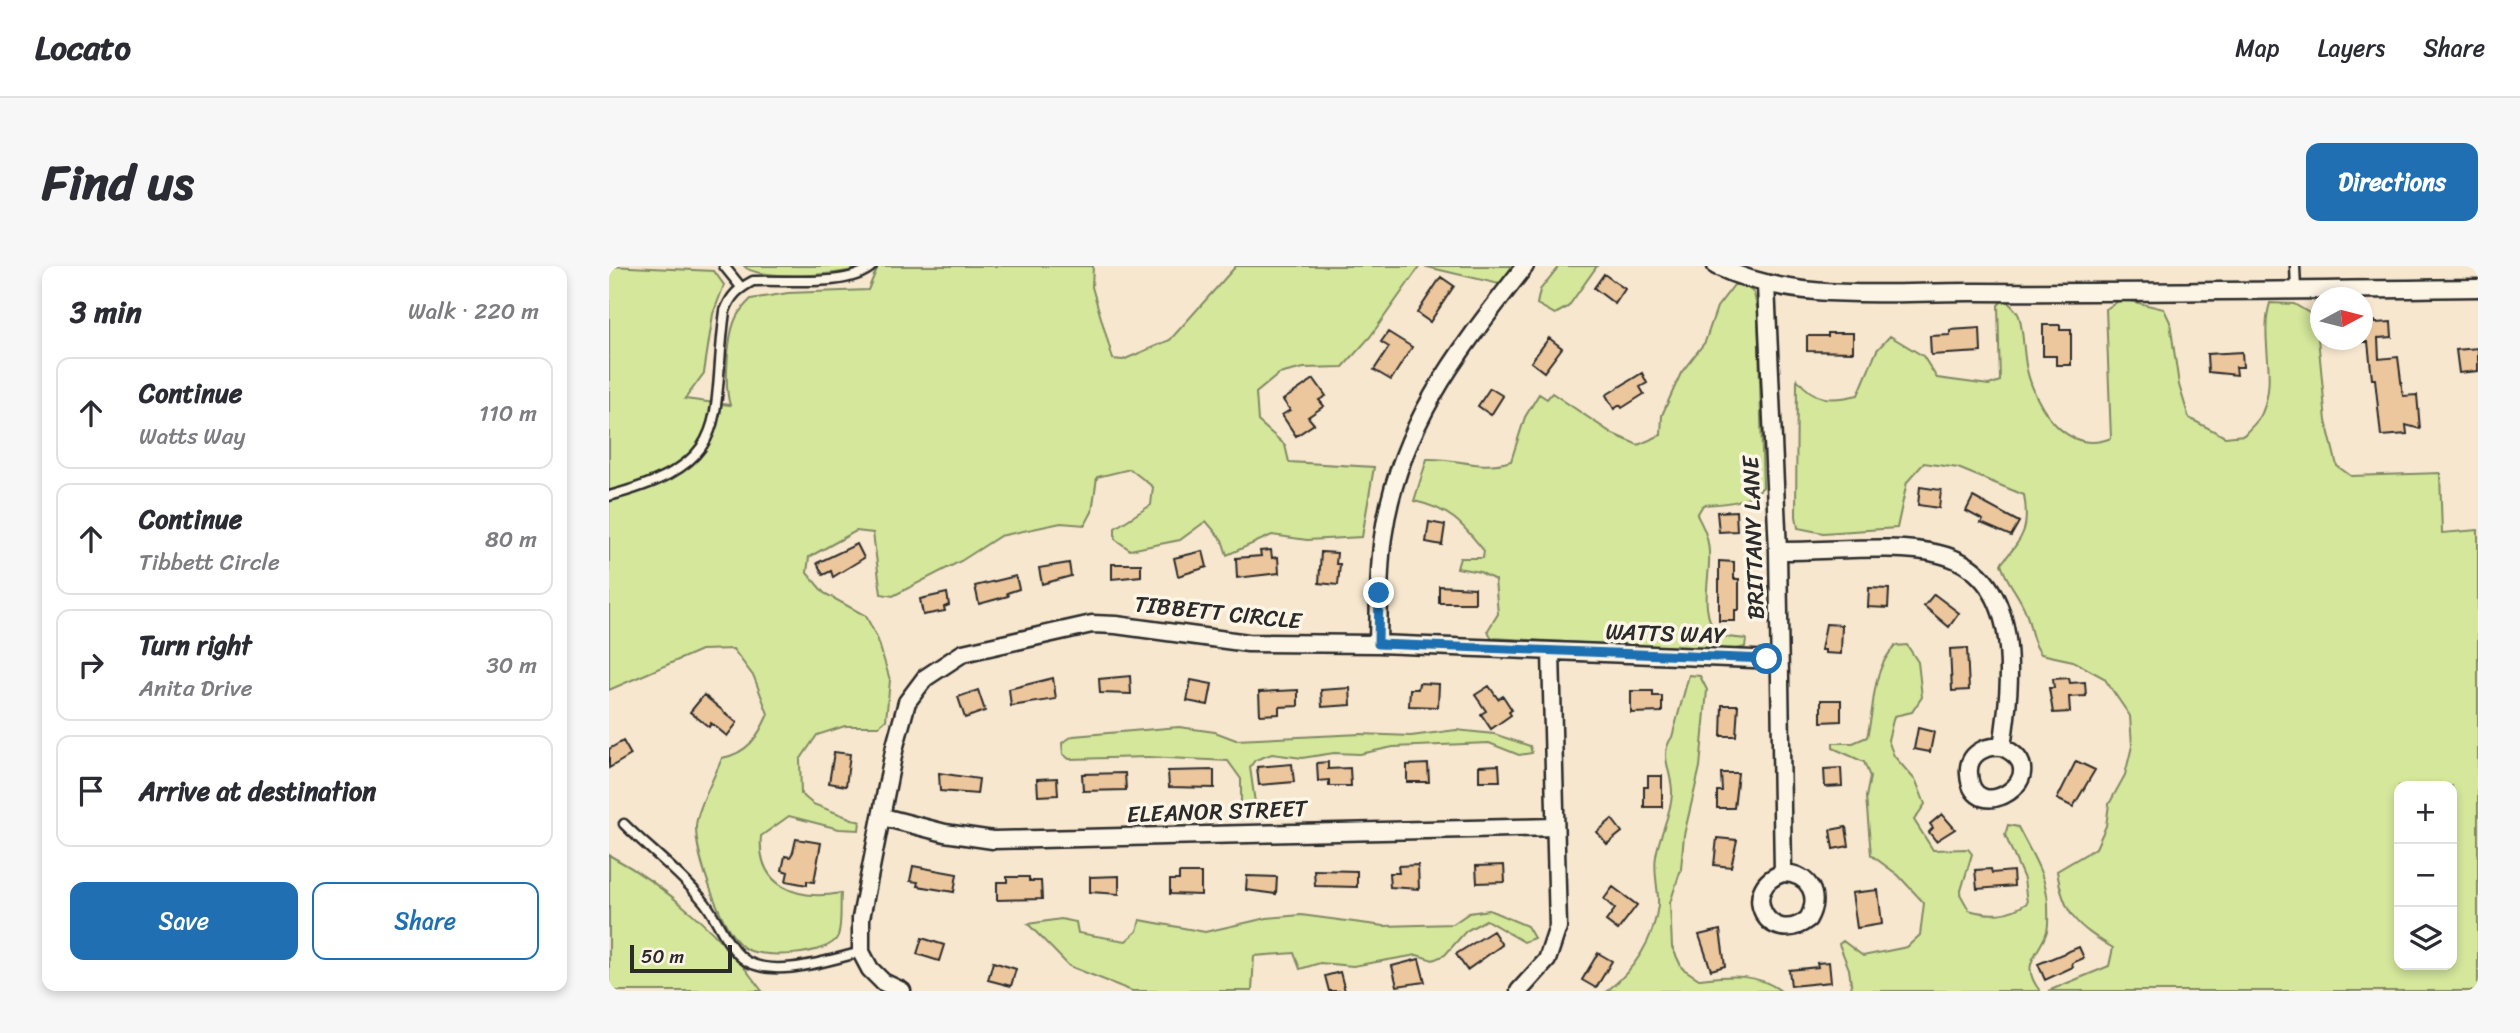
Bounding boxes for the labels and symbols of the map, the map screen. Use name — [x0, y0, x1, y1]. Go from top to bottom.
north arrow — [2310, 287, 2373, 350]
street label: BRITTANY LANE — [1730, 454, 1777, 620]
route end — [1363, 577, 1394, 608]
street label: TIBBETT CIRCLE — [1132, 583, 1305, 642]
street label: WATTS WAY — [1605, 611, 1727, 656]
route start — [1751, 643, 1782, 674]
street label: ELEANOR STREET — [1126, 788, 1309, 835]
scale bar — [630, 942, 731, 974]

